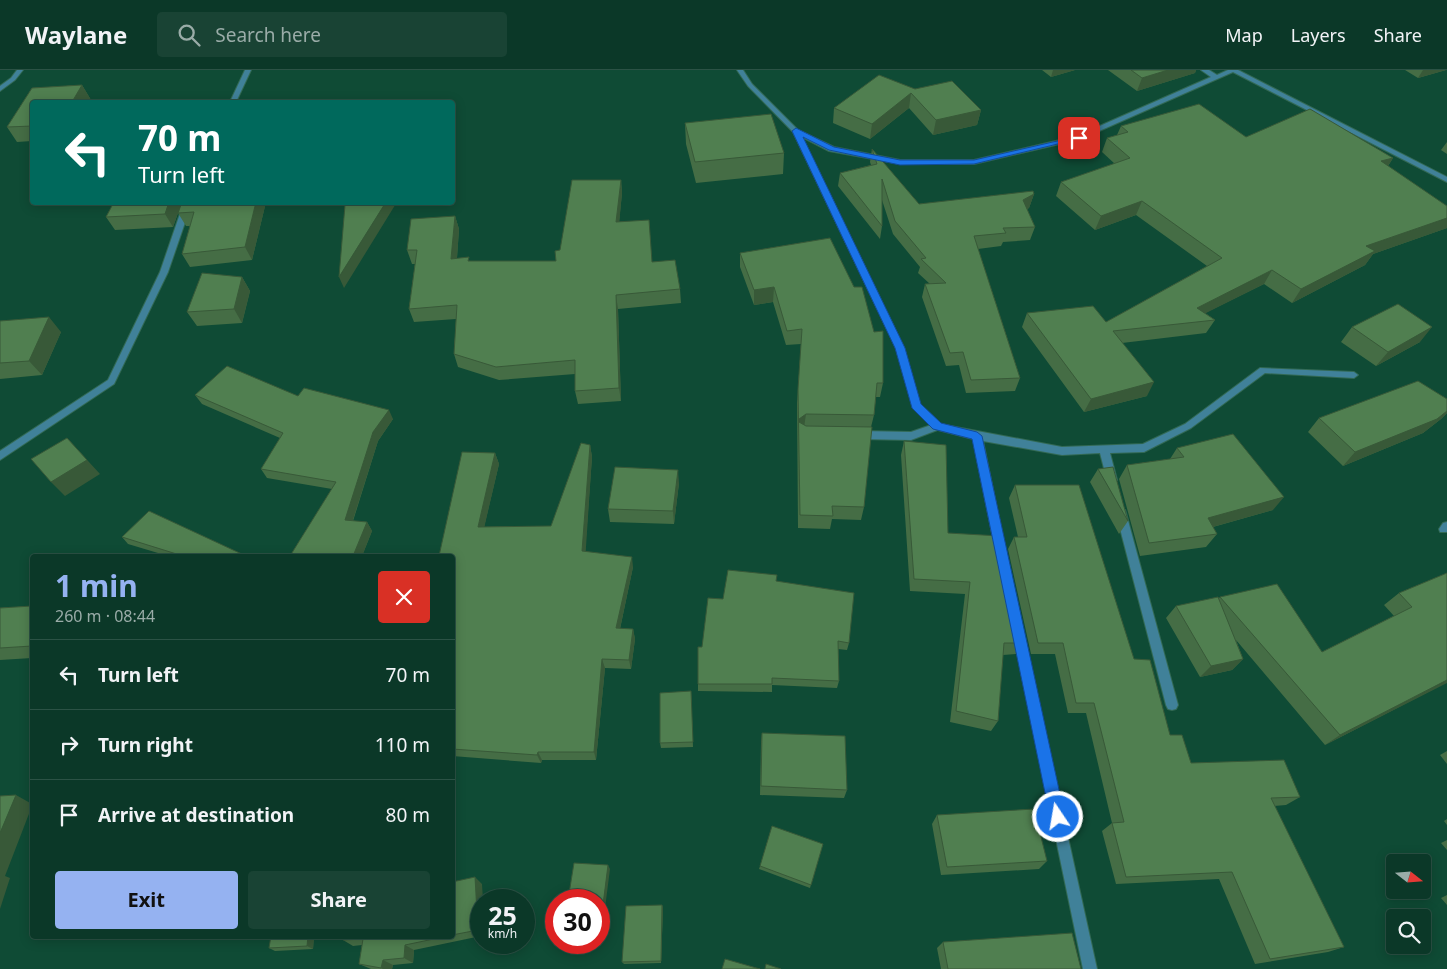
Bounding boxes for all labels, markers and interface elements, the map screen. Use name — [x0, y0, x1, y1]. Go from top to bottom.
search box — [157, 12, 507, 57]
text: Waylane — [25, 18, 127, 51]
icon: search — [175, 21, 203, 49]
text: Search here — [215, 22, 321, 48]
text: Map — [1225, 23, 1263, 47]
text: Layers — [1291, 23, 1346, 47]
text: Share — [1374, 23, 1422, 47]
text: 70 m — [138, 114, 221, 161]
pin — [1058, 117, 1100, 159]
icon: left — [55, 120, 120, 185]
icon: arrive — [1065, 124, 1093, 152]
text: Turn left — [138, 159, 225, 189]
text: 1 min — [55, 565, 138, 606]
button: close — [378, 571, 430, 623]
text: 260 m · 08:44 — [55, 605, 155, 627]
icon: left — [55, 661, 83, 689]
text: Turn left — [98, 662, 179, 688]
text: 70 m — [386, 662, 430, 688]
icon: right — [55, 731, 83, 759]
text: Turn right — [98, 732, 193, 758]
text: 110 m — [375, 732, 430, 758]
position arrow — [1031, 790, 1083, 842]
icon: arrive — [55, 801, 83, 829]
text: Arrive at destination — [98, 802, 294, 828]
text: 80 m — [386, 802, 430, 828]
north arrow — [1386, 854, 1431, 899]
map controls — [1386, 854, 1431, 954]
button: Exit — [55, 871, 238, 929]
button: Share — [248, 871, 430, 929]
speed limit sign: 30 — [545, 889, 610, 954]
text: 25 — [488, 898, 517, 932]
button: search — [1386, 909, 1431, 954]
text: km/h — [488, 925, 517, 942]

